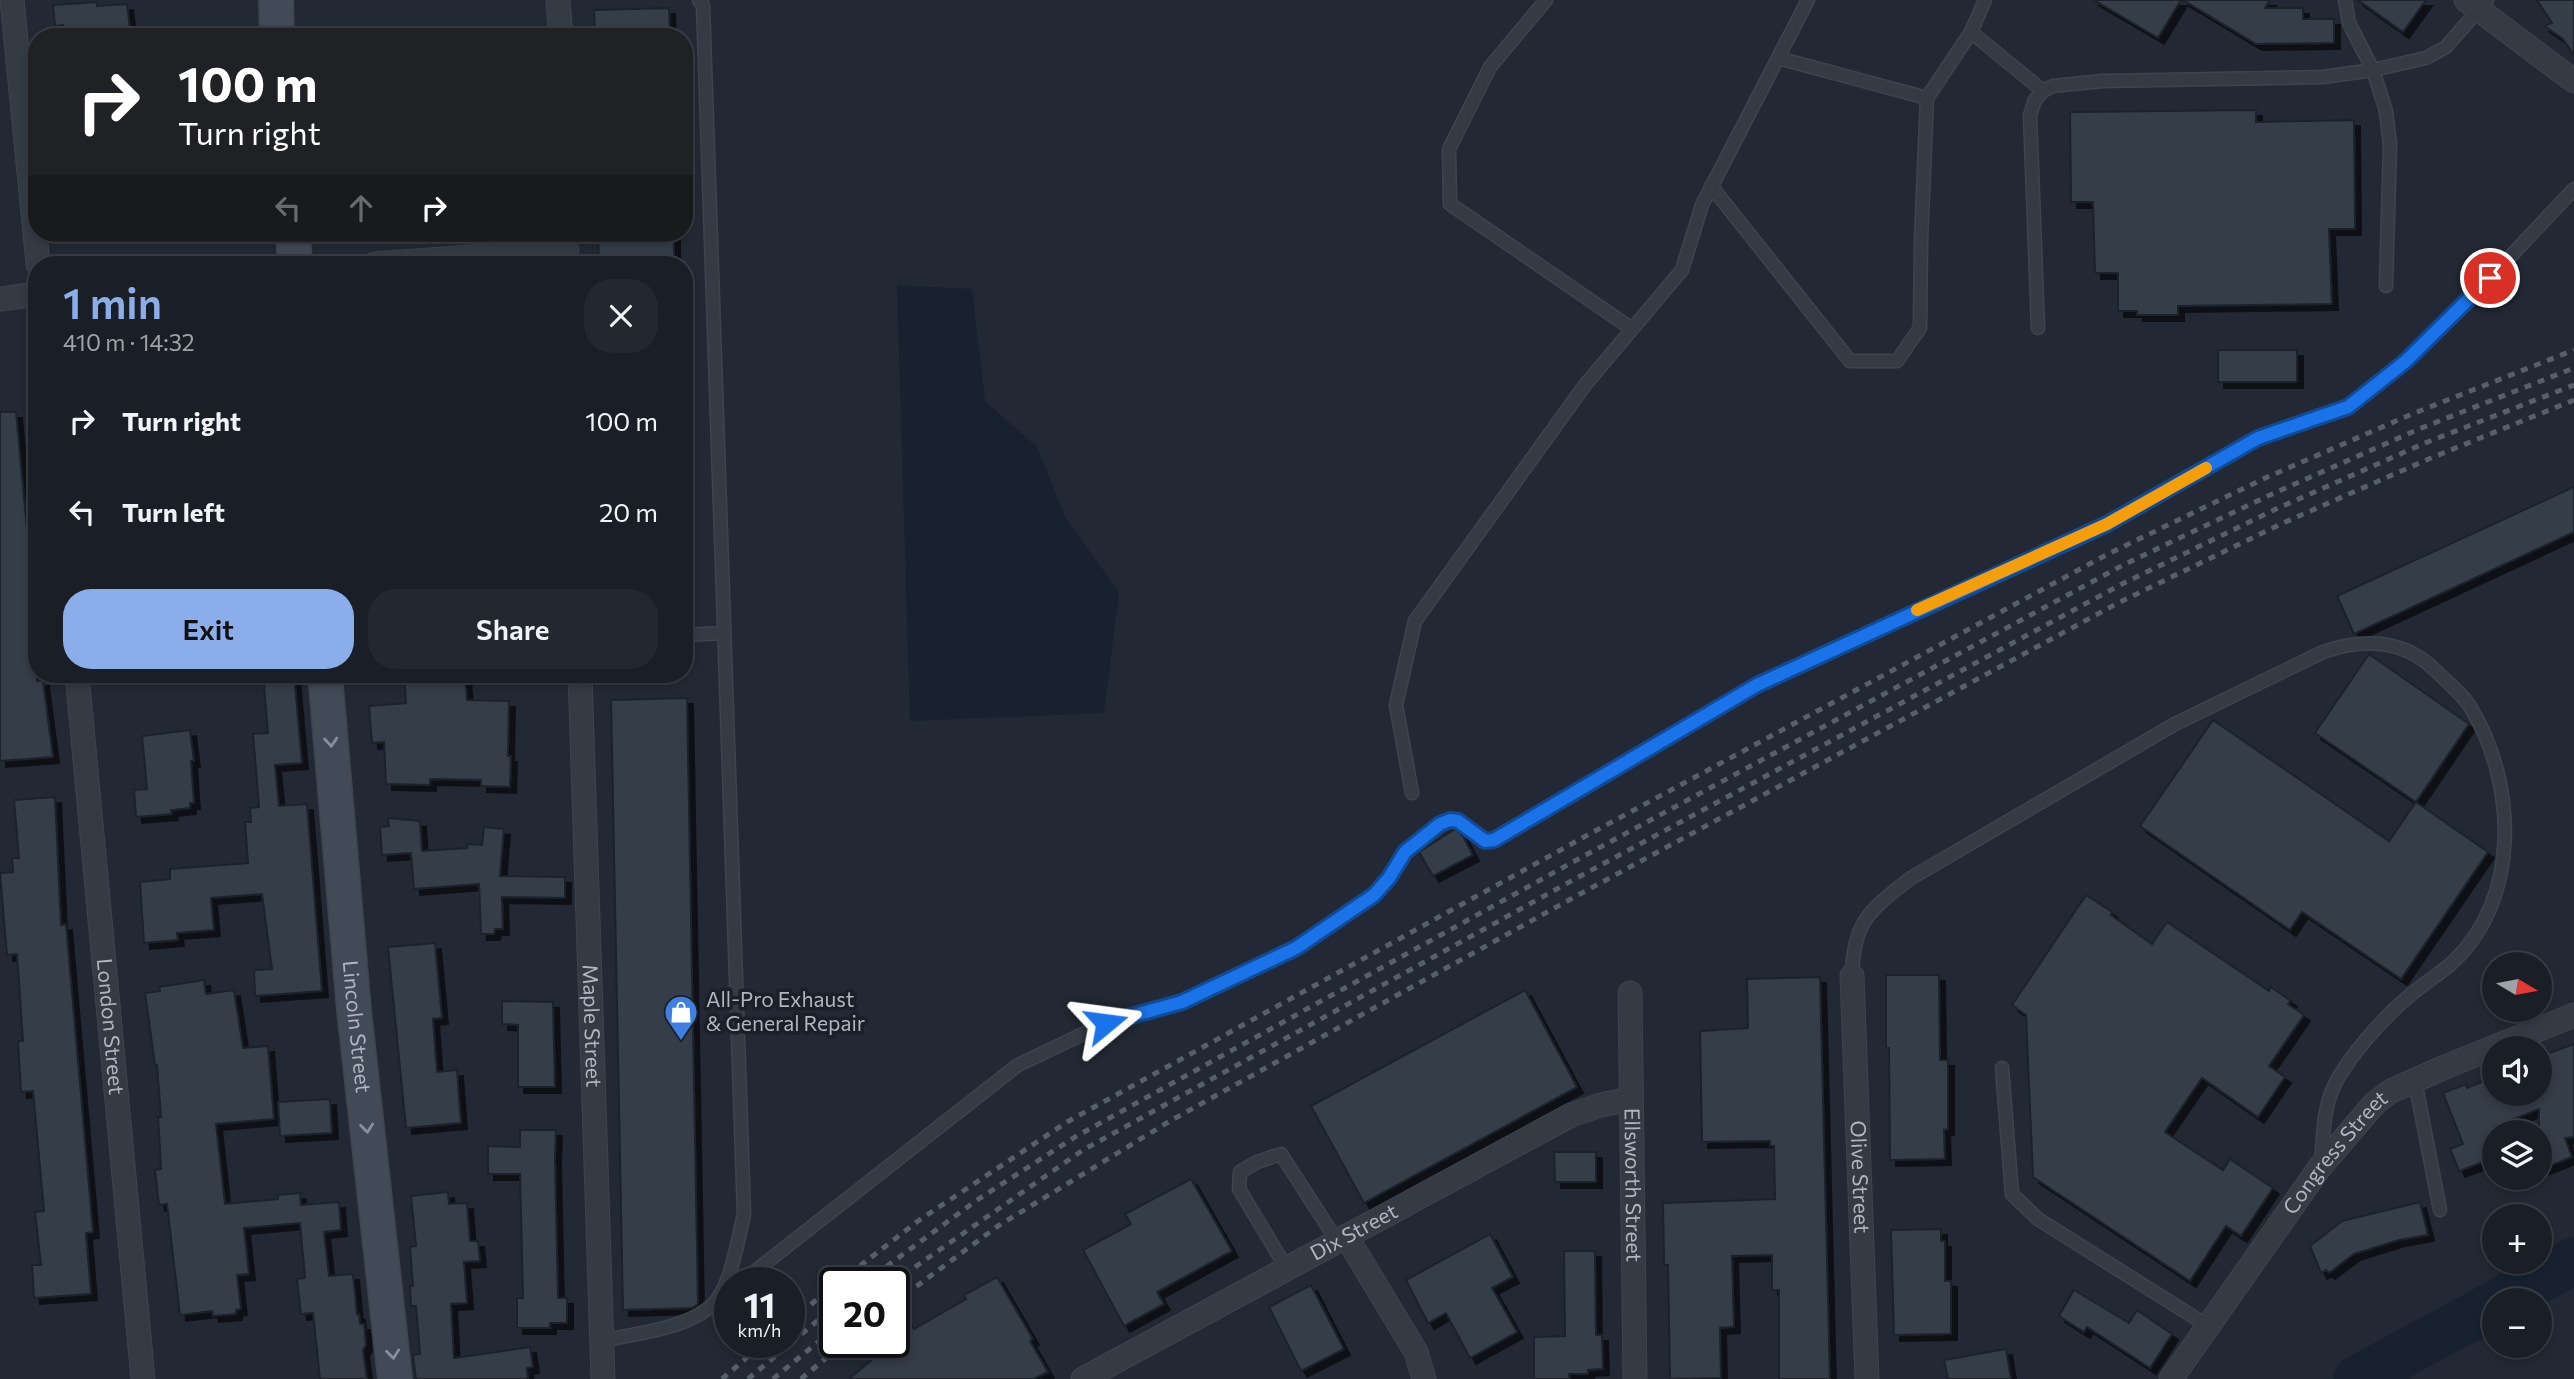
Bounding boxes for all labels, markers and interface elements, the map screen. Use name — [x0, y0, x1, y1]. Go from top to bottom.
text: 100 m — [178, 52, 317, 112]
icon: right — [63, 56, 154, 147]
text: Turn right — [178, 112, 321, 152]
icon: left — [269, 189, 307, 227]
icon: ahead — [342, 189, 380, 227]
icon: right — [415, 189, 453, 227]
pin — [2460, 248, 2520, 308]
icon: arrive — [2471, 259, 2509, 297]
text: 1 min — [63, 276, 162, 328]
button: close — [584, 279, 658, 353]
text: 410 m · 14:32 — [63, 328, 195, 356]
icon: right — [63, 402, 101, 440]
text: Turn right — [122, 405, 241, 436]
text: 100 m — [585, 405, 658, 436]
icon: left — [63, 493, 101, 531]
text: Turn left — [122, 496, 225, 527]
text: 20 m — [599, 496, 658, 527]
button: Exit — [63, 589, 354, 669]
button: Share — [368, 589, 658, 669]
one-way arrow — [323, 737, 338, 748]
north arrow — [2482, 952, 2552, 1022]
map controls — [2482, 952, 2552, 1358]
street label: London Street — [93, 957, 130, 1096]
street label: Lincoln Street — [339, 959, 377, 1094]
street label: Maple Street — [578, 964, 607, 1088]
place label: All-Pro Exhaust & General Repair — [706, 986, 865, 1035]
position arrow — [1069, 986, 1143, 1060]
shop icon: All-Pro Exhaust & General Repair — [662, 993, 700, 1042]
button: sound — [2482, 1036, 2552, 1106]
street label: Congress Street — [2277, 1084, 2392, 1218]
street label: Ellsworth Street — [1620, 1108, 1647, 1262]
street label: Olive Street — [1846, 1120, 1876, 1234]
button: layers — [2482, 1120, 2552, 1190]
one-way arrow — [360, 1123, 375, 1134]
street label: Dix Street — [1305, 1197, 1401, 1265]
button: + — [2482, 1204, 2552, 1274]
speed limit sign: 20 — [819, 1267, 910, 1358]
text: 11 — [744, 1282, 775, 1325]
button: − — [2482, 1288, 2552, 1358]
text: km/h — [738, 1319, 781, 1341]
one-way arrow — [385, 1349, 400, 1360]

